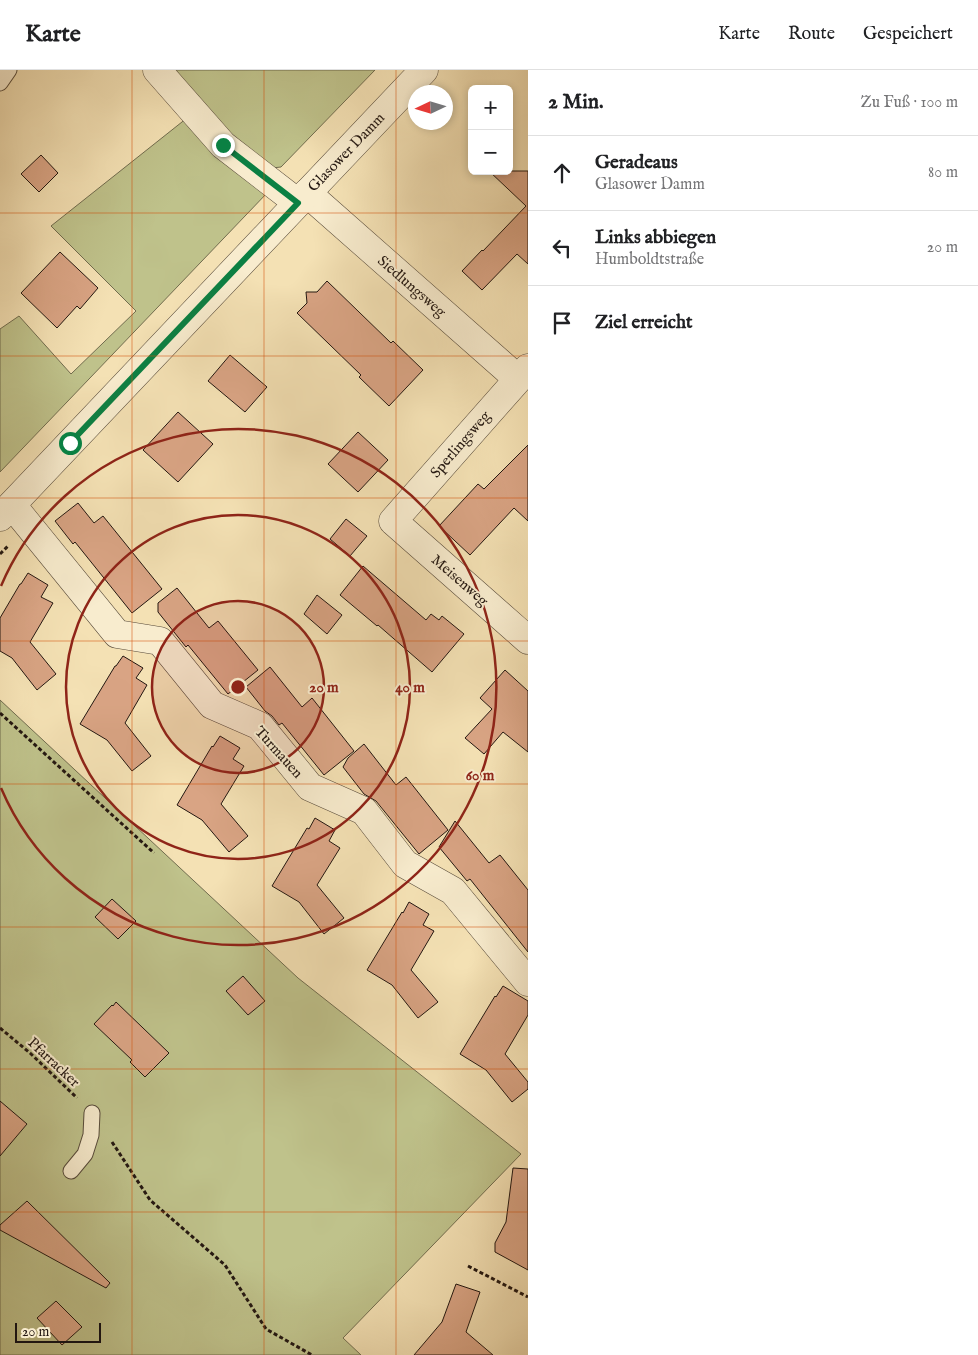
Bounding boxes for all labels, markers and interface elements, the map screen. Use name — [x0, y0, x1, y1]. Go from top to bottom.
text: Karte — [25, 19, 81, 50]
text: Karte — [718, 23, 760, 46]
text: Route — [788, 23, 835, 46]
text: Gespeichert — [863, 23, 953, 46]
north arrow — [408, 85, 453, 130]
map controls — [468, 85, 513, 175]
button: + — [468, 85, 513, 130]
text: 2 Min. — [548, 89, 604, 116]
text: Zu Fuß · 100 m — [860, 93, 958, 113]
street label: Glasower Damm — [304, 108, 389, 196]
button: − — [468, 130, 513, 175]
route end — [212, 134, 235, 157]
text: Geradeaus — [595, 151, 678, 175]
icon: ahead — [548, 159, 576, 187]
text: 80 m — [928, 163, 958, 183]
text: Glasower Damm — [595, 175, 705, 195]
text: Links abbiegen — [595, 226, 716, 250]
icon: left — [548, 234, 576, 262]
text: 20 m — [927, 238, 958, 258]
text: Humboldtstraße — [595, 250, 704, 270]
street label: Siedlungsweg — [374, 251, 450, 322]
icon: arrive — [548, 309, 576, 337]
text: Ziel erreicht — [595, 311, 693, 335]
street label: Sperlingsweg — [426, 406, 495, 482]
route start — [59, 432, 82, 455]
street label: Meisenweg — [427, 550, 493, 611]
centre of rings — [229, 678, 247, 696]
text: 20 m — [309, 678, 339, 697]
text: 40 m — [395, 678, 425, 697]
street label: Turmauen — [250, 722, 307, 782]
text: 60 m — [466, 766, 495, 785]
street label: Pfarracker — [23, 1033, 84, 1092]
scale bar — [15, 1320, 101, 1343]
text: 20 m — [22, 1323, 49, 1341]

